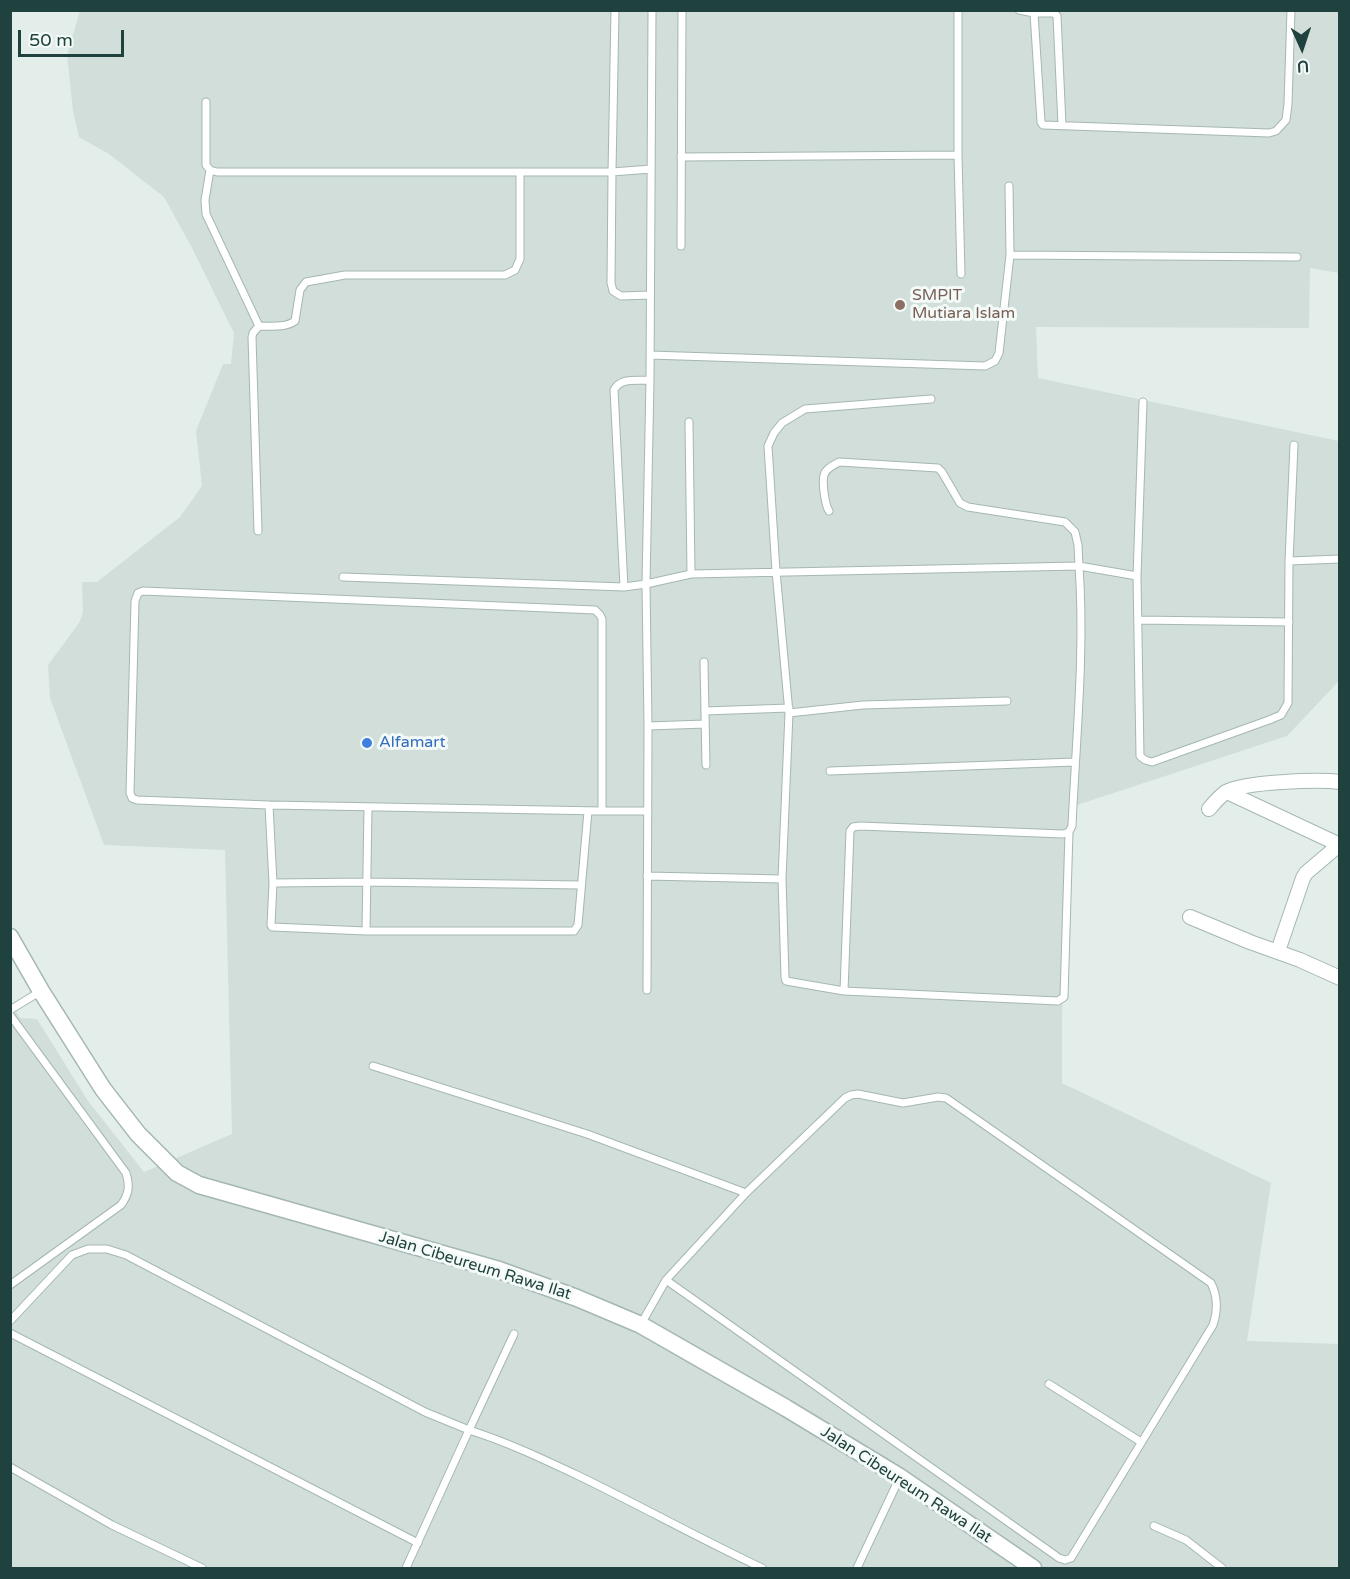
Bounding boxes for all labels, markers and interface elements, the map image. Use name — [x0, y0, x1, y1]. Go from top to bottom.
scale bar — [21, 18, 128, 56]
north arrow — [1272, 18, 1332, 78]
text: 50 m — [29, 29, 73, 51]
text: U — [1296, 56, 1310, 76]
place label: SMPIT Mutiara Islam — [912, 286, 1015, 324]
marker: SMPIT Mutiara Islam — [893, 298, 907, 312]
place label: Alfamart — [379, 733, 446, 753]
marker: Alfamart — [360, 736, 374, 750]
street label: Jalan Cibeureum Rawa Ilat — [377, 1228, 573, 1304]
street label: Jalan Cibeureum Rawa Ilat — [817, 1422, 995, 1548]

